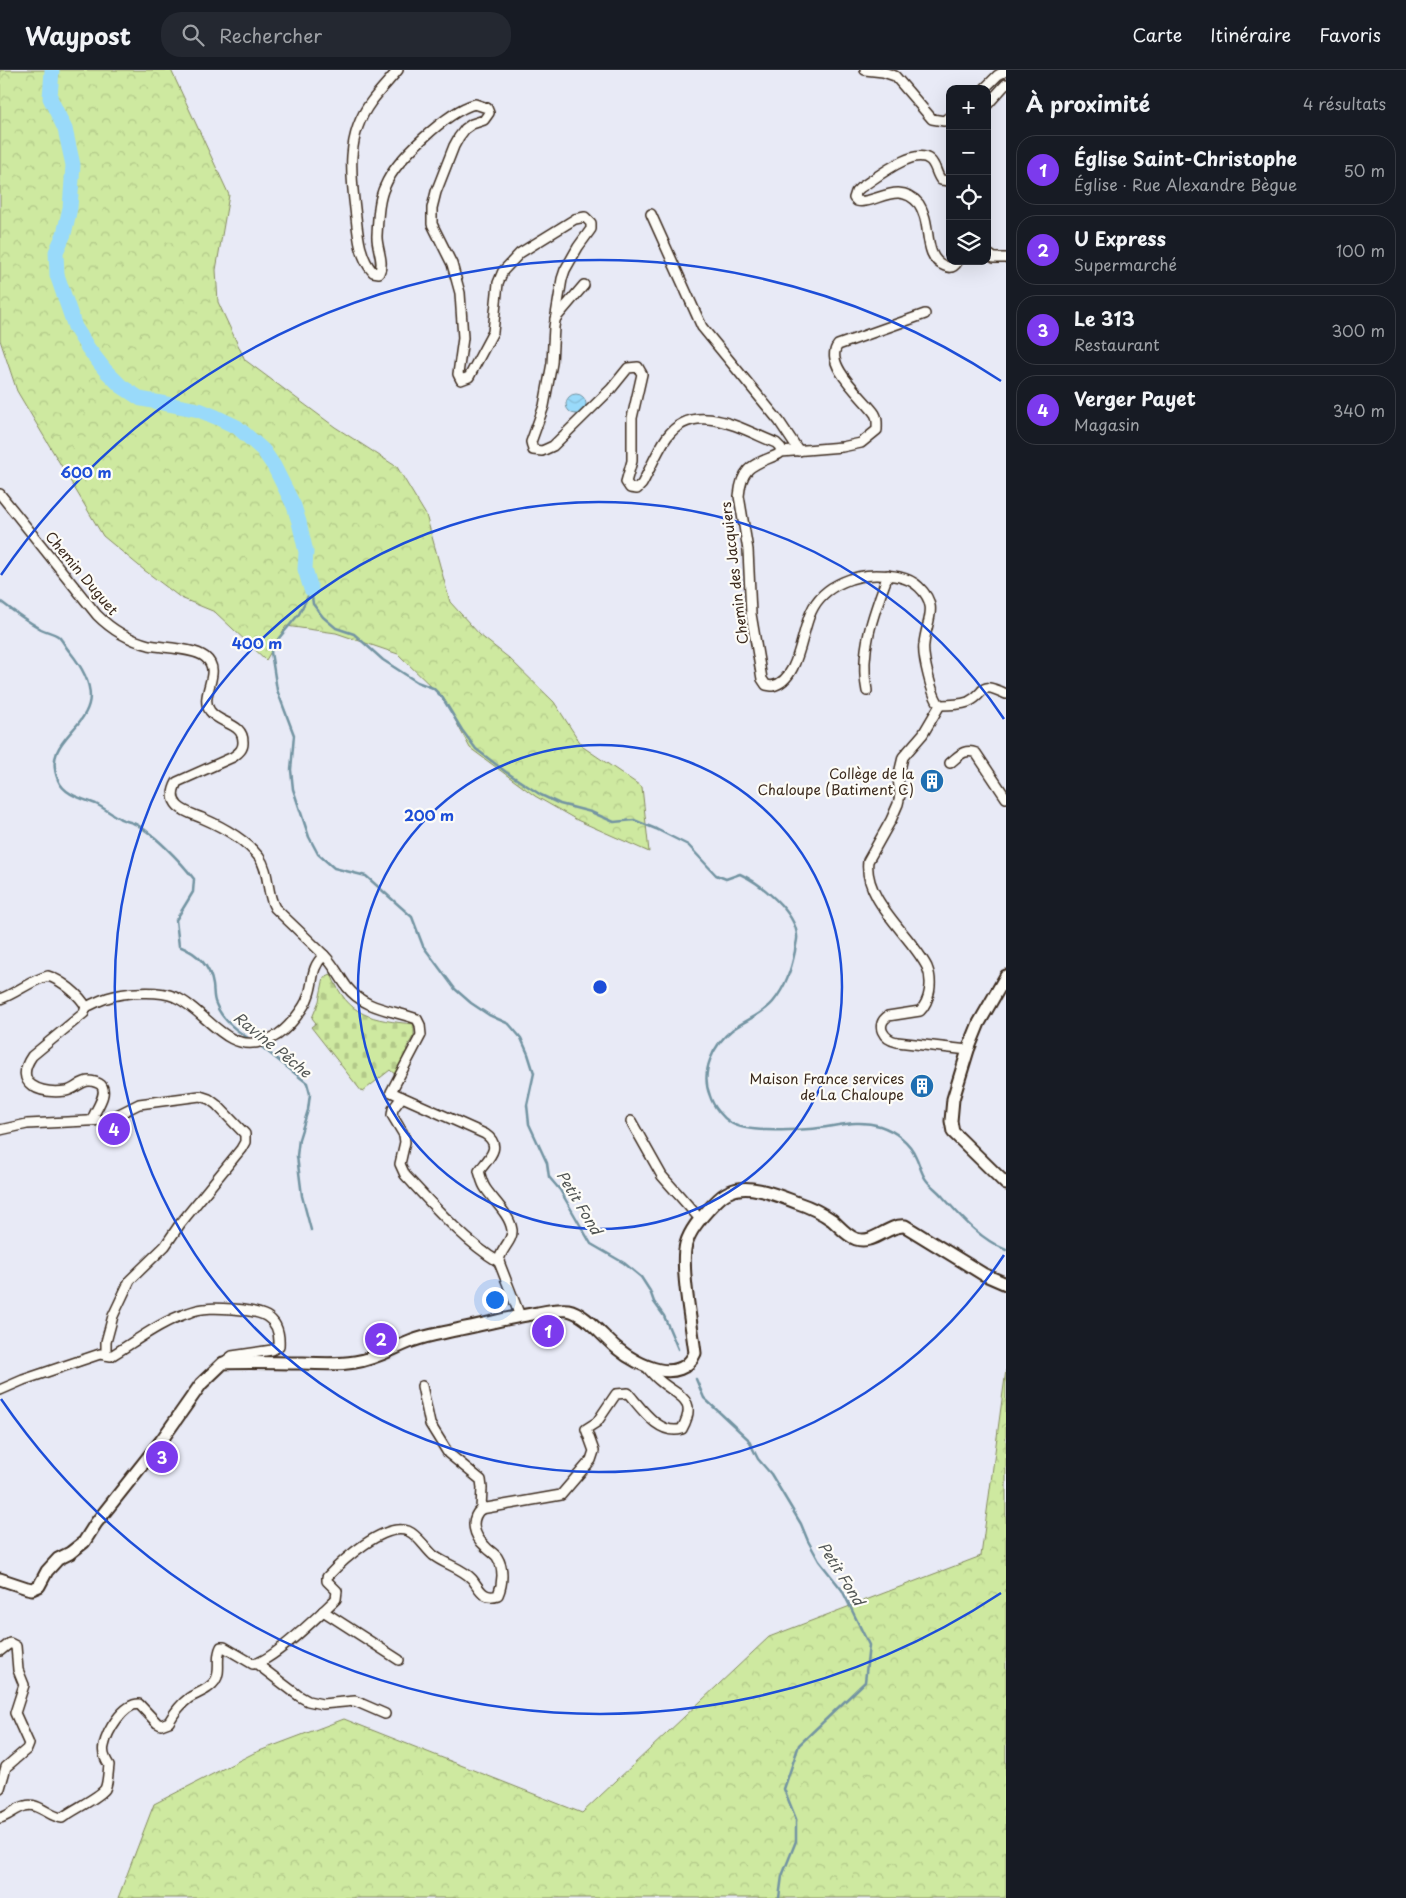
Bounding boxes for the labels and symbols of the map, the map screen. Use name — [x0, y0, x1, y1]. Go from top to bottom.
text: 600 m — [60, 460, 112, 483]
street label: Chemin des Jacquiers — [715, 501, 753, 645]
street label: Chemin Duguet — [41, 526, 124, 620]
text: 400 m — [232, 631, 282, 654]
place label: Collège de la Chaloupe (Batiment C) — [758, 763, 914, 800]
building icon: Collège de la Chaloupe (Batiment C) — [919, 768, 945, 794]
text: 200 m — [404, 803, 454, 826]
centre of rings — [591, 978, 609, 996]
water label: Ravine Pêche — [229, 1005, 318, 1083]
place label: Maison France services de La Chaloupe — [750, 1068, 904, 1105]
building icon: Maison France services de La Chaloupe — [909, 1073, 935, 1099]
pin: 4 — [98, 1110, 130, 1148]
water label: Petit Fond — [552, 1165, 609, 1240]
your location — [482, 1287, 508, 1313]
pin: 1 — [532, 1312, 564, 1350]
pin: 2 — [365, 1320, 397, 1358]
pin: 3 — [146, 1438, 178, 1476]
water label: Petit Fond — [813, 1537, 872, 1611]

